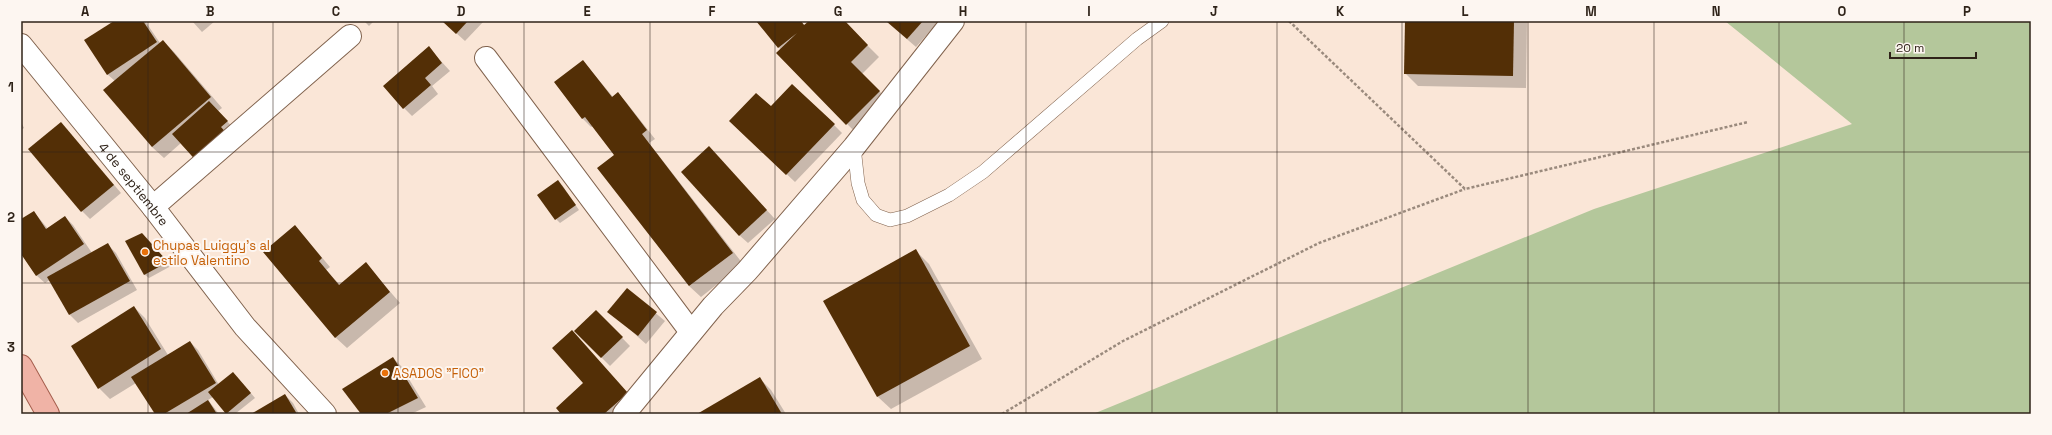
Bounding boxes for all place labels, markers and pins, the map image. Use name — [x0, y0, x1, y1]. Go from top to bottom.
place label: Chupas Luiggy's al estilo Valentino — [153, 237, 270, 269]
marker: Chupas Luiggy's al estilo Valentino — [140, 247, 150, 257]
place label: ASADOS "FICO" — [393, 365, 484, 382]
marker: ASADOS "FICO" — [380, 368, 390, 378]

